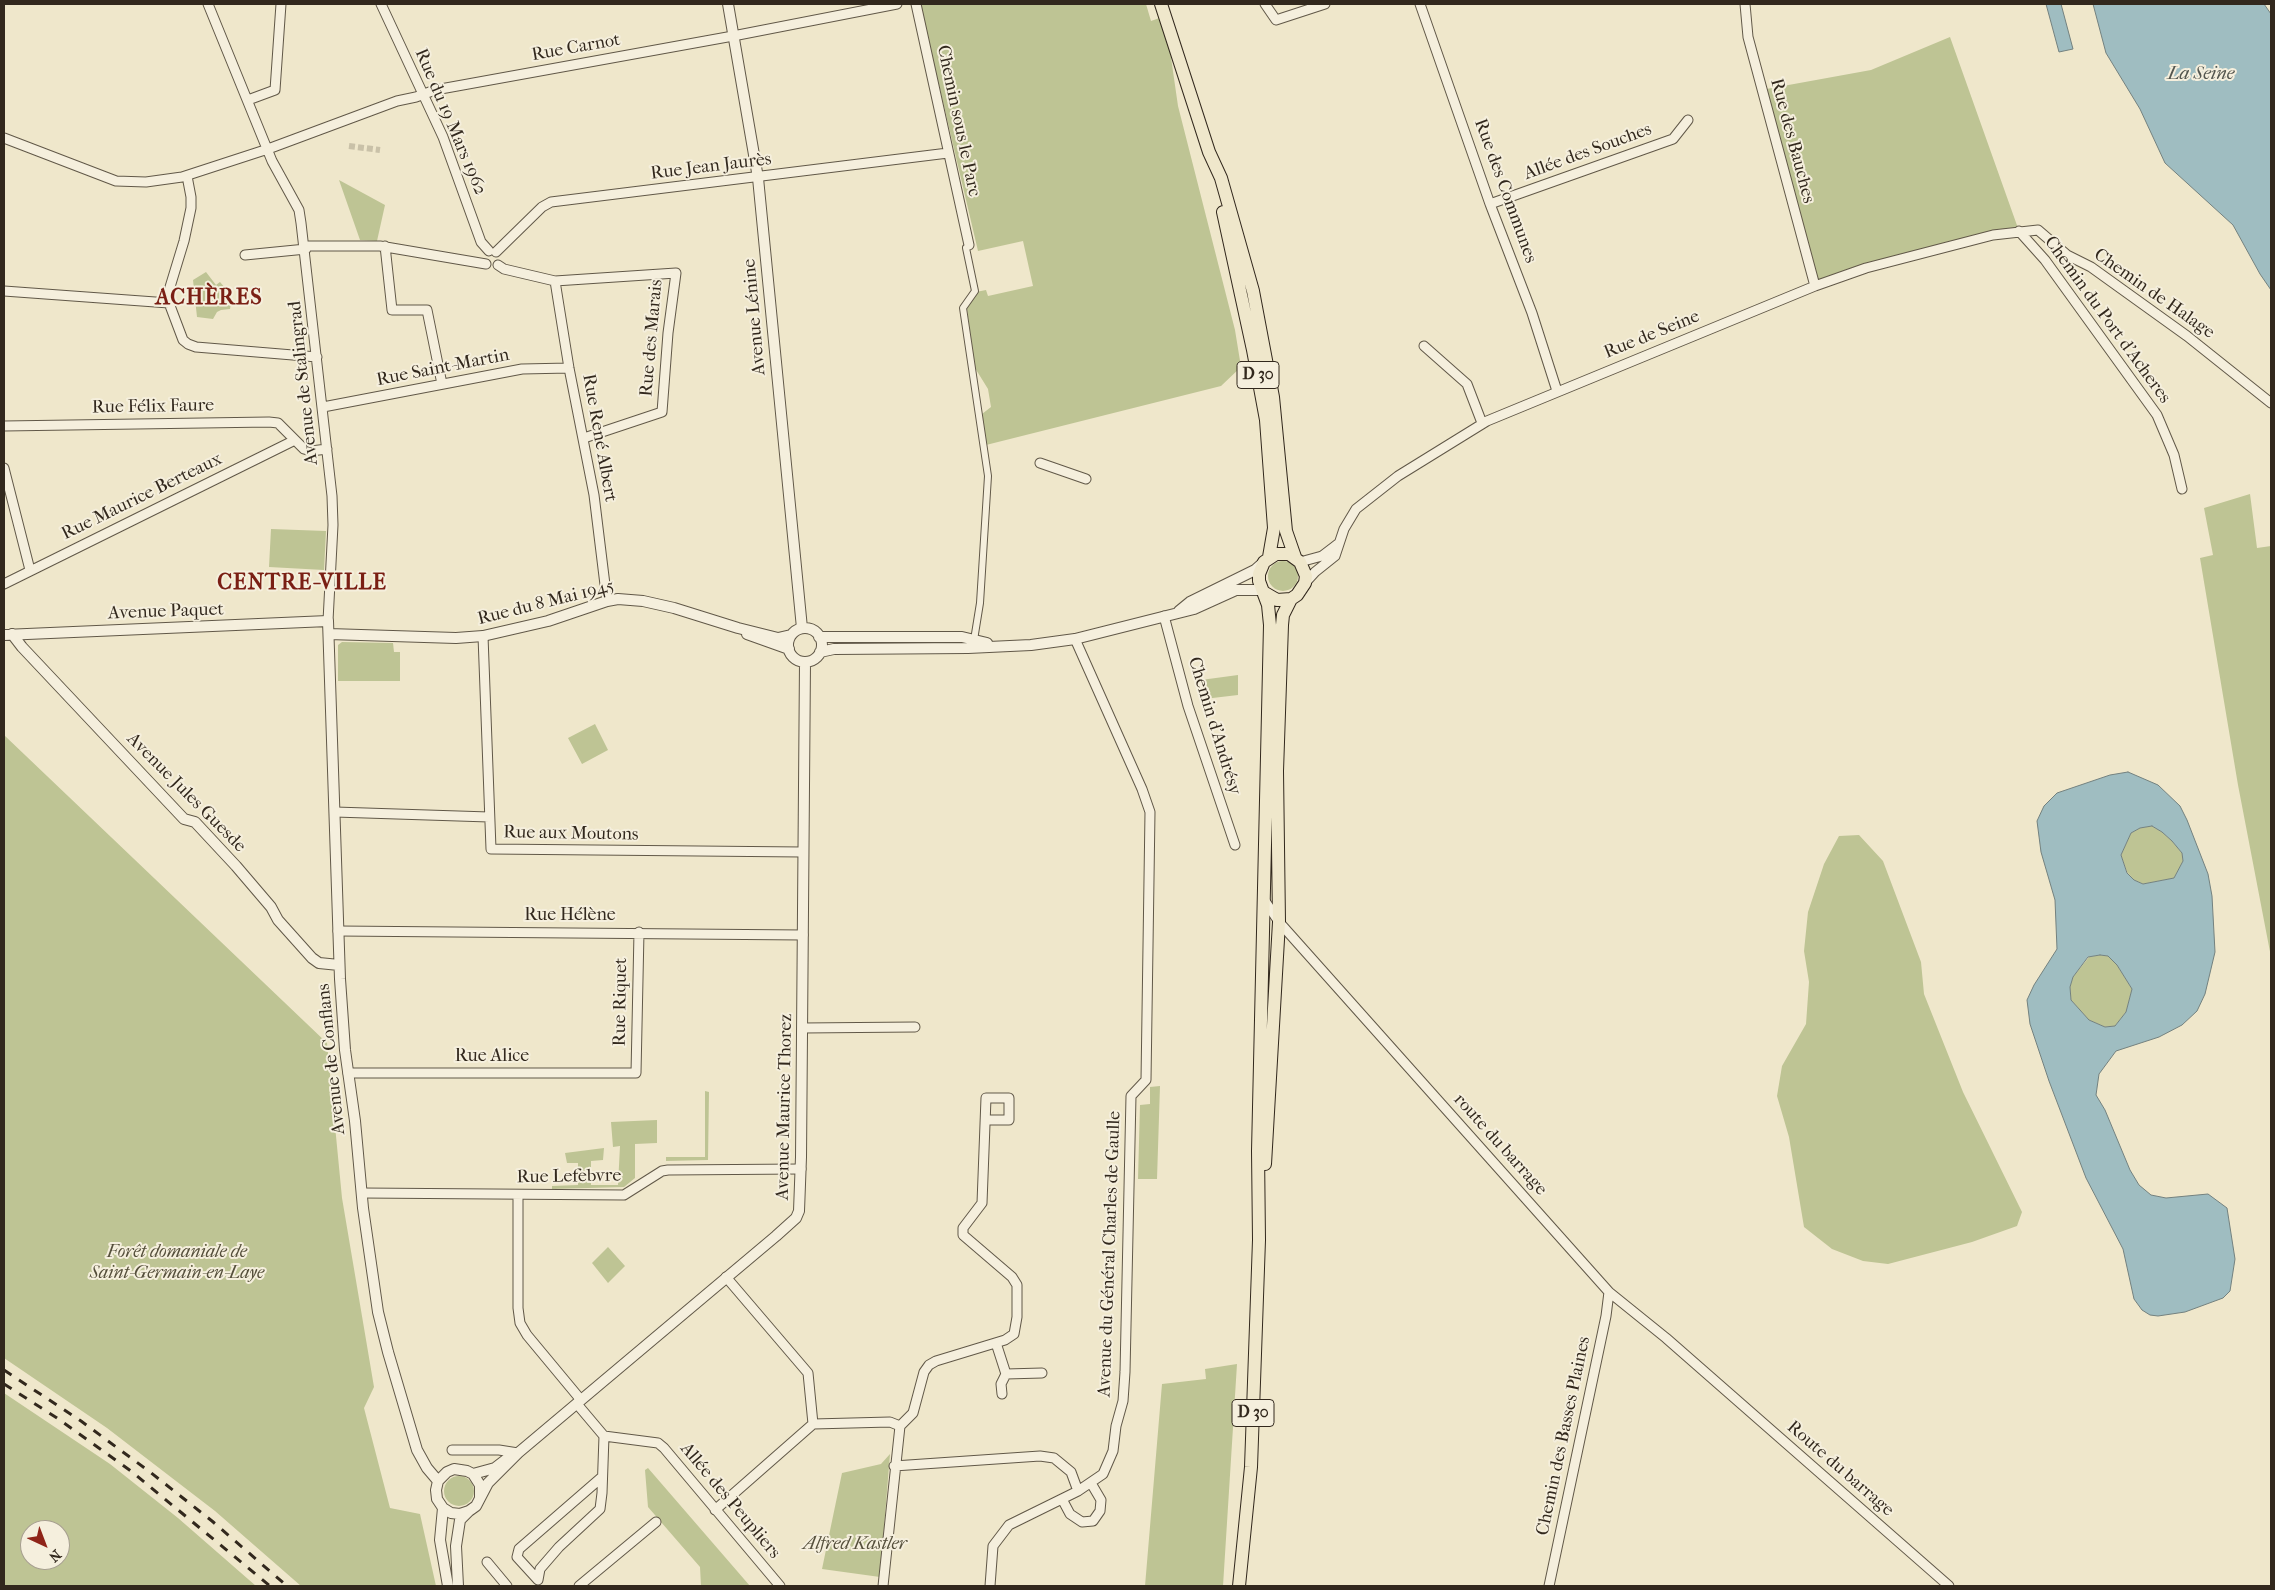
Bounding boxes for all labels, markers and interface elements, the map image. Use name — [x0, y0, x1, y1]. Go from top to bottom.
street label: Rue Carnot — [530, 30, 622, 66]
street label: Chemin sous le Parc — [931, 43, 985, 199]
street label: Rue du 19 Mars 1962 — [409, 46, 491, 198]
water label: La Seine — [2167, 63, 2235, 85]
street label: Rue des Bauches — [1765, 76, 1819, 206]
street label: Rue des Communes — [1469, 116, 1541, 266]
street label: Allée des Souches — [1521, 119, 1655, 185]
street label: Rue Jean Jaurès — [649, 149, 773, 185]
street label: Chemin du Port d'Acheres — [2039, 232, 2175, 408]
street label: Chemin de Halage — [2089, 244, 2219, 344]
street label: Avenue Lénine — [739, 258, 771, 376]
street label: Rue des Marais — [636, 278, 668, 398]
district label: ACHÈRES — [155, 286, 263, 312]
street label: Avenue de Stalingrad — [285, 300, 323, 466]
street label: Rue de Seine — [1601, 306, 1703, 364]
street label: Rue Saint-Martin — [375, 345, 511, 391]
road number: D 30 — [1237, 362, 1279, 388]
street label: Rue René Albert — [577, 372, 621, 504]
street label: Rue Félix Faure — [92, 395, 214, 419]
street label: Rue Maurice Berteaux — [58, 449, 226, 545]
district label: CENTRE-VILLE — [216, 571, 388, 597]
street label: Rue du 8 Mai 1945 — [475, 576, 617, 630]
street label: Avenue Paquet — [108, 599, 224, 625]
street label: Chemin d'Andrésy — [1183, 655, 1245, 797]
street label: Avenue Jules Guesde — [122, 729, 250, 857]
street label: Rue aux Moutons — [503, 822, 639, 846]
street label: Rue Hélène — [524, 905, 616, 927]
street label: Rue Riquet — [609, 958, 633, 1046]
street label: Avenue de Conflans — [313, 982, 351, 1136]
street label: Avenue Maurice Thorez — [773, 1014, 797, 1200]
street label: Rue Alice — [455, 1046, 529, 1068]
street label: route du barrage — [1449, 1090, 1551, 1200]
street label: Avenue du Général Charles de Gaulle — [1094, 1111, 1126, 1397]
street label: Rue Lefebvre — [517, 1165, 621, 1189]
park label: Forêt domaniale de Saint-Germain-en-Laye — [90, 1242, 264, 1284]
street label: Chemin des Basses Plaines — [1532, 1334, 1596, 1538]
road number: D 30 — [1232, 1400, 1274, 1426]
street label: Route du barrage — [1782, 1417, 1898, 1521]
street label: Allée des Peupliers — [675, 1439, 785, 1563]
north arrow — [20, 1520, 70, 1570]
park label: Alfred Kastler — [803, 1534, 907, 1556]
text: N — [45, 1546, 65, 1565]

